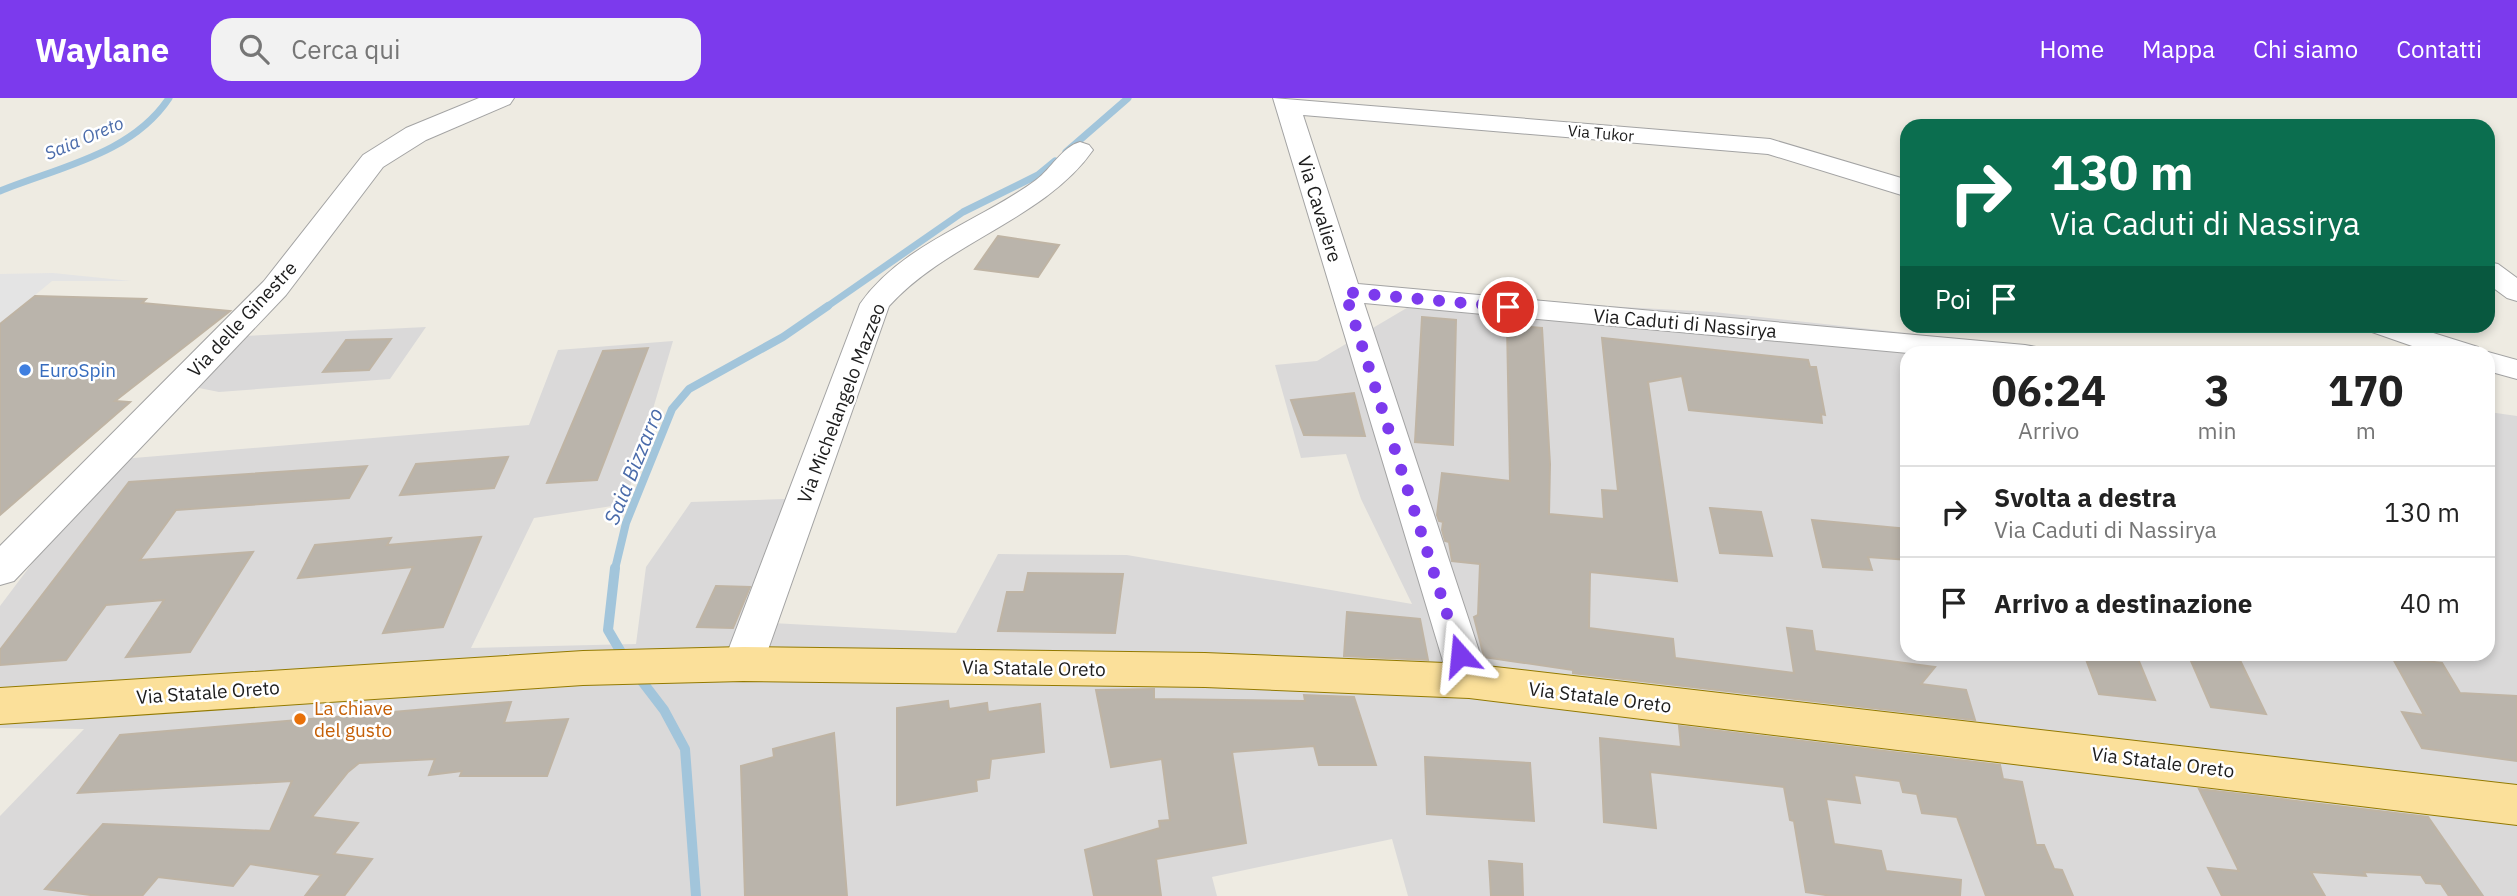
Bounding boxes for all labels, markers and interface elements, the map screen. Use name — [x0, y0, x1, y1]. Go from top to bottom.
search box — [211, 18, 701, 81]
text: Waylane — [35, 28, 169, 71]
icon: search — [235, 30, 273, 68]
text: Cerca qui — [291, 32, 401, 66]
text: Home — [2040, 33, 2104, 65]
text: Mappa — [2142, 33, 2215, 65]
text: Chi siamo — [2253, 33, 2358, 65]
text: Contatti — [2396, 33, 2482, 65]
water label: Saia Oreto — [41, 111, 127, 165]
street label: Via Tukor — [1567, 120, 1635, 146]
text: 130 m — [2050, 140, 2194, 203]
icon: right — [1935, 147, 2026, 238]
street label: Via Cavaliere — [1292, 153, 1348, 265]
text: Via Caduti di Nassirya — [2050, 202, 2360, 244]
street label: Via delle Ginestre — [182, 256, 302, 382]
pin — [1478, 277, 1538, 337]
icon: arrive — [1985, 280, 2023, 318]
text: Poi — [1935, 282, 1971, 316]
icon: arrive — [1489, 288, 1527, 326]
street label: Via Michelangelo Mazzeo — [792, 299, 890, 507]
street label: Via Caduti di Nassirya — [1592, 303, 1778, 343]
place label: EuroSpin — [39, 358, 116, 382]
marker: EuroSpin — [17, 362, 33, 378]
text: 06:24 — [1991, 363, 2106, 418]
text: 3 — [2204, 363, 2230, 418]
text: 170 — [2328, 363, 2404, 418]
water label: Saia Bizzarro — [597, 403, 669, 529]
text: Arrivo — [2018, 415, 2079, 445]
text: min — [2198, 415, 2236, 445]
text: m — [2356, 415, 2376, 445]
text: Svolta a destra — [1994, 480, 2176, 514]
icon: right — [1935, 493, 1973, 531]
text: 130 m — [2384, 495, 2460, 529]
text: Via Caduti di Nassirya — [1994, 514, 2217, 544]
icon: arrive — [1935, 584, 1973, 622]
text: Arrivo a destinazione — [1994, 586, 2252, 620]
text: 40 m — [2400, 586, 2460, 620]
position arrow — [1423, 618, 1497, 692]
street label: Via Statale Oreto — [962, 655, 1106, 681]
street label: Via Statale Oreto — [135, 675, 281, 709]
street label: Via Statale Oreto — [1527, 676, 1673, 718]
place label: La chiave del gusto — [314, 696, 393, 742]
marker: La chiave del gusto — [292, 711, 308, 727]
street label: Via Statale Oreto — [2090, 741, 2236, 783]

